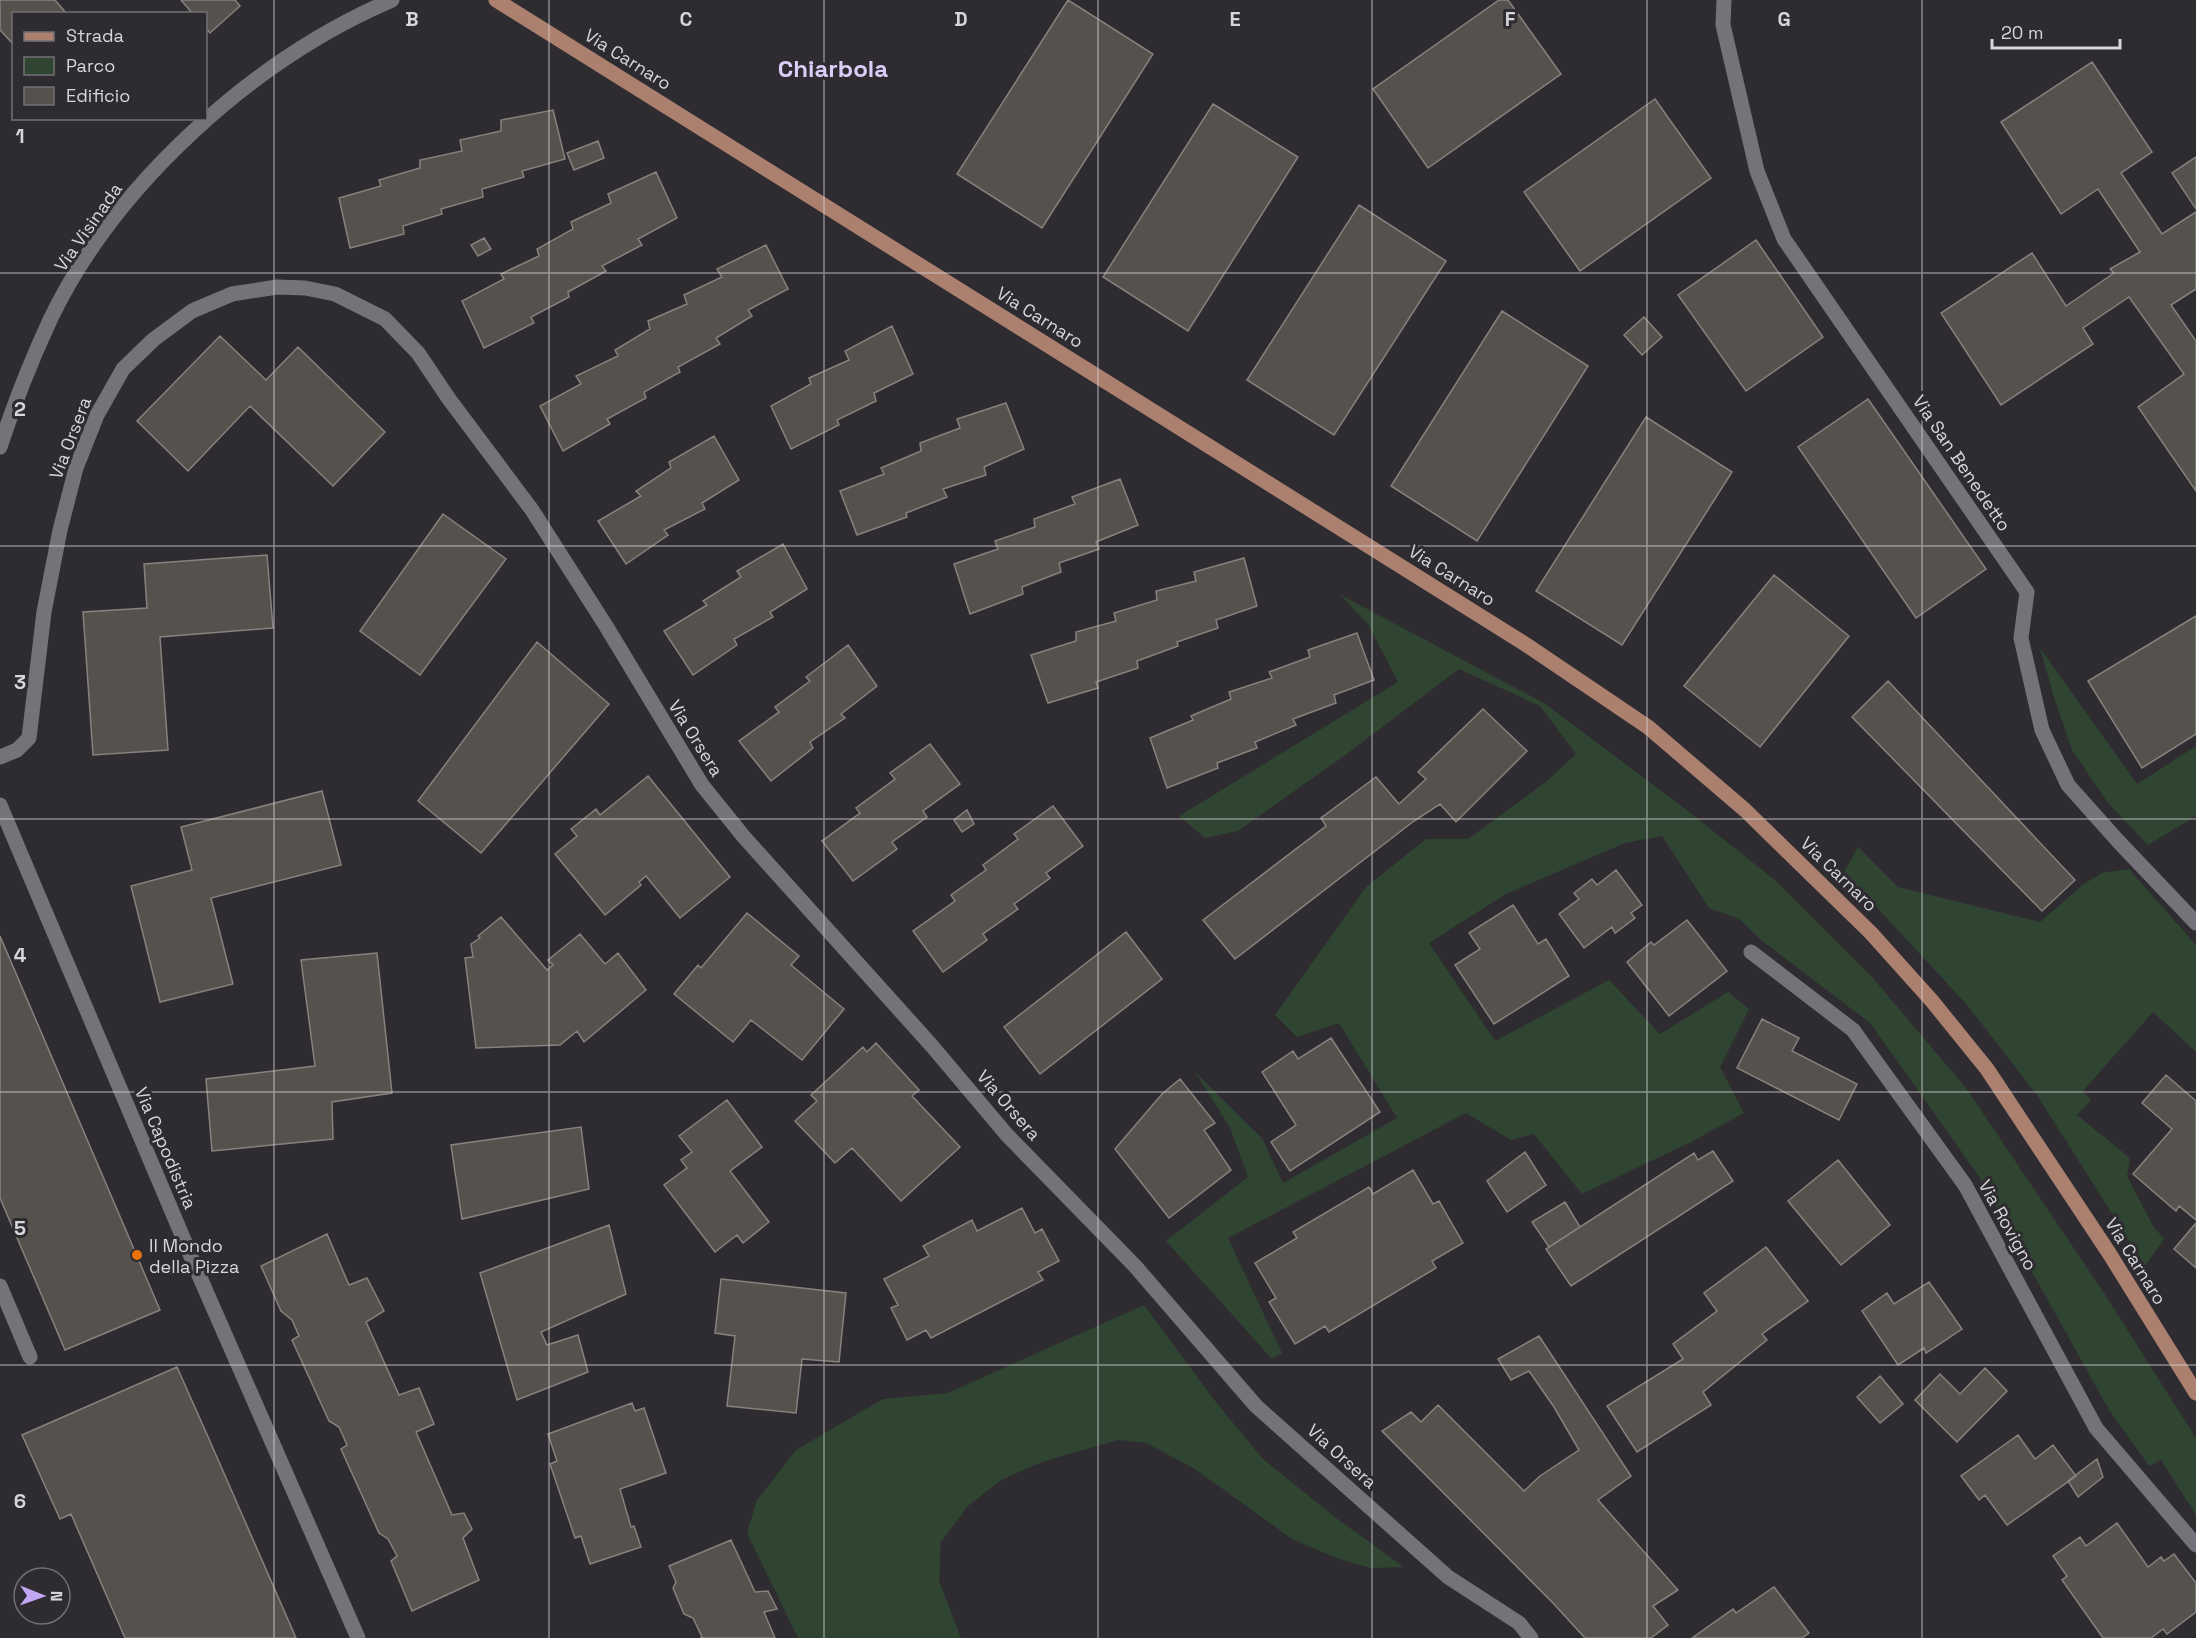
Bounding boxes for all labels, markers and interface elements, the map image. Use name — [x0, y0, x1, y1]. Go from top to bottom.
text: B — [405, 6, 419, 32]
text: C — [680, 6, 693, 32]
text: D — [954, 6, 968, 32]
text: E — [1229, 6, 1241, 32]
text: F — [1505, 6, 1516, 32]
text: G — [1777, 6, 1791, 32]
legend — [12, 12, 207, 120]
scale bar — [1992, 12, 2120, 50]
text: 20 m — [2001, 21, 2044, 44]
street label: Via Carnaro — [580, 23, 676, 95]
text: Strada — [66, 24, 124, 47]
district label: Chiarbola — [778, 53, 888, 84]
text: Parco — [66, 54, 115, 77]
text: Edificio — [66, 84, 130, 107]
text: 1 — [15, 123, 25, 149]
street label: Via Visinada — [49, 178, 127, 276]
street label: Via Carnaro — [992, 281, 1088, 353]
street label: Via San Benedetto — [1908, 391, 2016, 535]
street label: Via Orsera — [44, 394, 96, 482]
text: 2 — [14, 396, 26, 422]
street label: Via Carnaro — [1404, 539, 1500, 611]
text: 3 — [14, 669, 26, 695]
street label: Via Orsera — [663, 695, 729, 781]
street label: Via Carnaro — [1796, 832, 1882, 916]
text: 4 — [14, 942, 27, 968]
street label: Via Orsera — [972, 1065, 1046, 1145]
street label: Via Capodistria — [130, 1084, 202, 1212]
street label: Via Rovigno — [1974, 1175, 2042, 1275]
street label: Via Carnaro — [2100, 1213, 2172, 1309]
text: 5 — [14, 1215, 26, 1241]
place label: Il Mondo della Pizza — [149, 1234, 239, 1278]
marker: Il Mondo della Pizza — [130, 1248, 144, 1262]
street label: Via Orsera — [1302, 1419, 1382, 1493]
text: 6 — [14, 1488, 26, 1514]
north arrow — [12, 1566, 72, 1626]
text: N — [46, 1591, 67, 1602]

